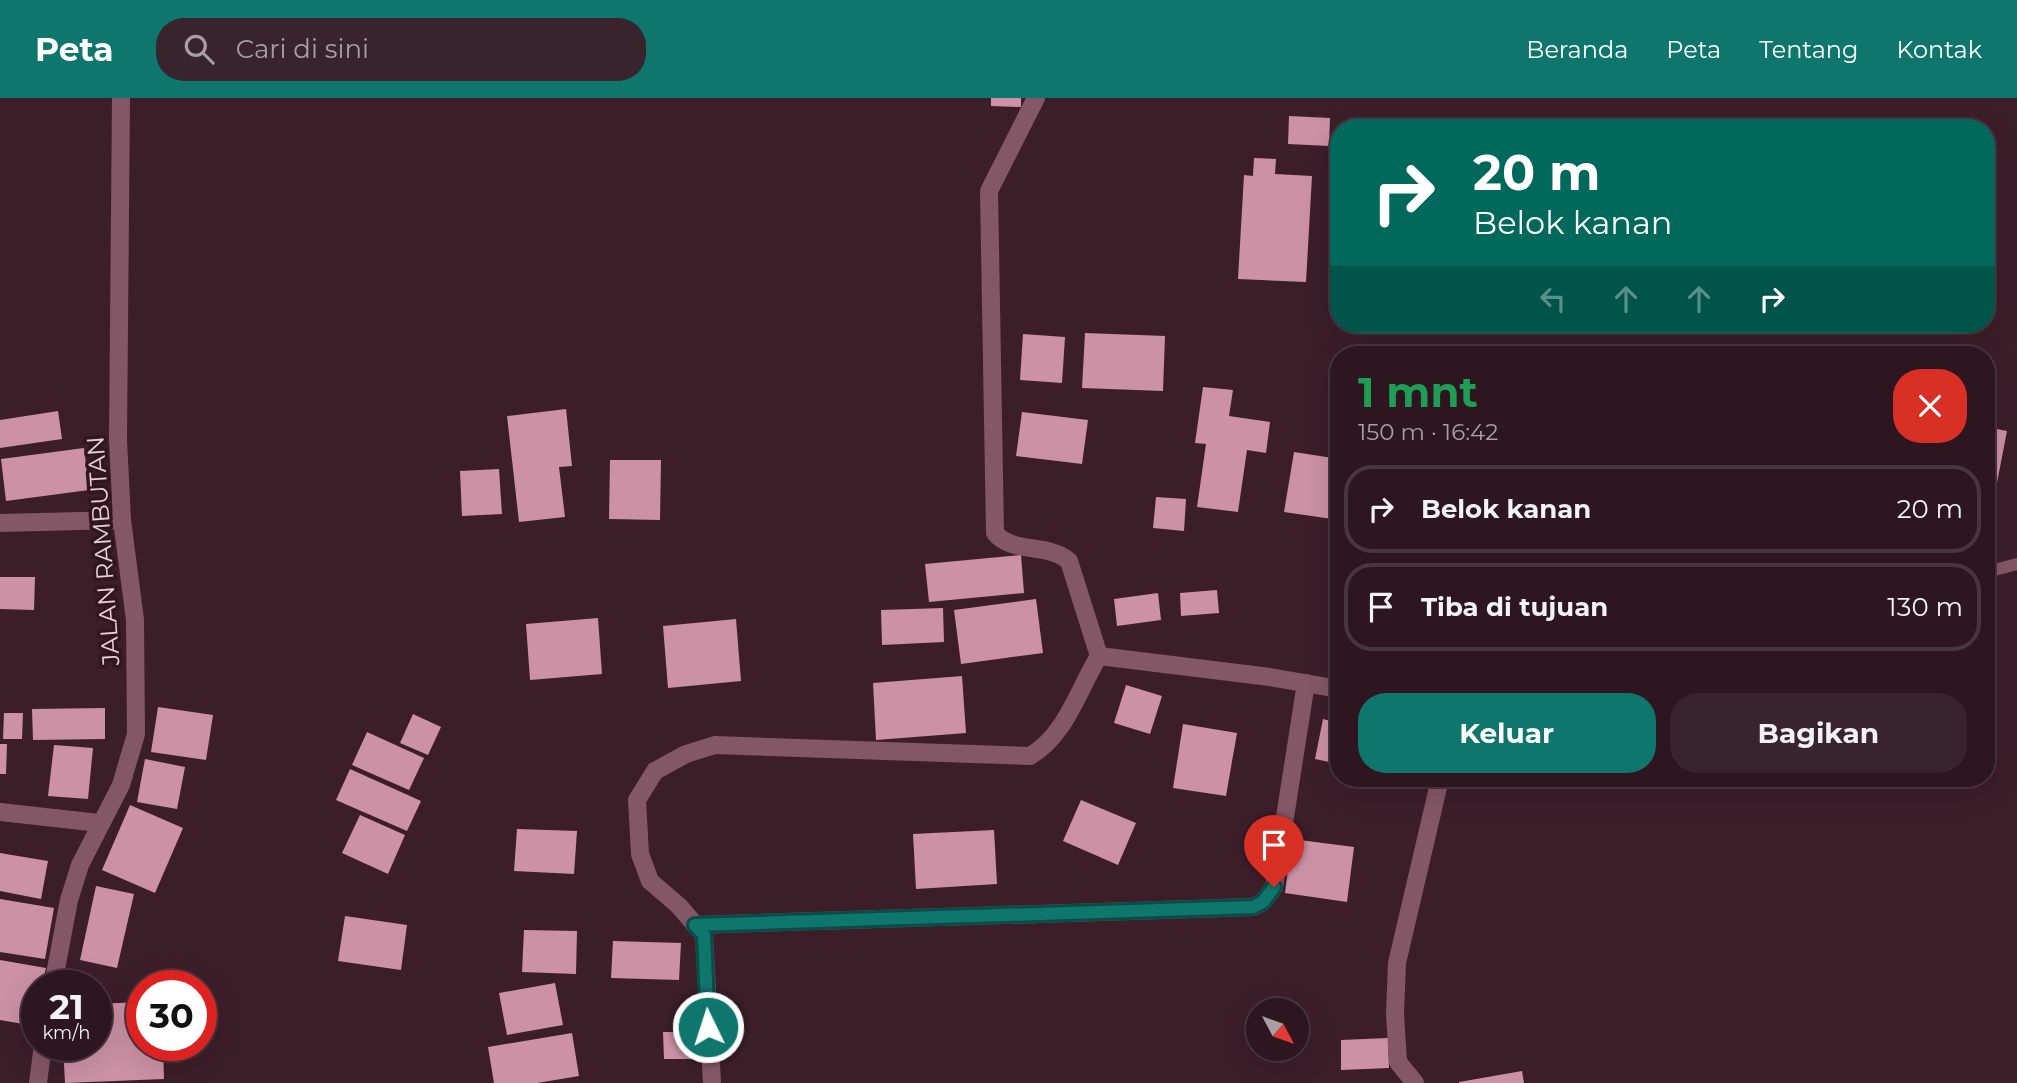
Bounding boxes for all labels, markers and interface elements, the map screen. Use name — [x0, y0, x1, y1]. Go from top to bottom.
search box — [156, 18, 646, 81]
text: Peta — [35, 29, 114, 69]
icon: search — [180, 30, 218, 68]
text: Cari di sini — [236, 33, 369, 65]
text: Beranda — [1526, 35, 1628, 64]
text: Peta — [1666, 35, 1721, 64]
text: Tentang — [1759, 35, 1858, 64]
text: Kontak — [1896, 35, 1982, 64]
text: 20 m — [1473, 143, 1600, 202]
icon: right — [1358, 147, 1449, 238]
text: Belok kanan — [1473, 203, 1673, 242]
icon: left — [1534, 280, 1572, 318]
icon: ahead — [1607, 280, 1645, 318]
icon: ahead — [1680, 280, 1718, 318]
icon: right — [1753, 280, 1791, 318]
text: 1 mnt — [1358, 366, 1478, 418]
button: close — [1893, 369, 1967, 443]
text: 150 m · 16:42 — [1358, 418, 1498, 446]
street label: JALAN RAMBUTAN — [81, 435, 126, 668]
icon: right — [1362, 490, 1400, 528]
text: Belok kanan — [1421, 493, 1591, 525]
text: 20 m — [1897, 493, 1963, 525]
icon: arrive — [1362, 588, 1400, 626]
text: Tiba di tujuan — [1421, 591, 1608, 623]
text: 130 m — [1887, 591, 1963, 623]
button: Keluar — [1358, 693, 1656, 773]
button: Bagikan — [1670, 693, 1967, 773]
pin — [1244, 815, 1304, 887]
icon: arrive — [1255, 826, 1293, 864]
speed limit sign: 30 — [126, 970, 217, 1061]
text: 21 — [49, 985, 84, 1028]
position arrow — [671, 990, 745, 1064]
north arrow — [1246, 998, 1309, 1060]
map controls — [1246, 998, 1309, 1061]
text: km/h — [42, 1022, 91, 1044]

